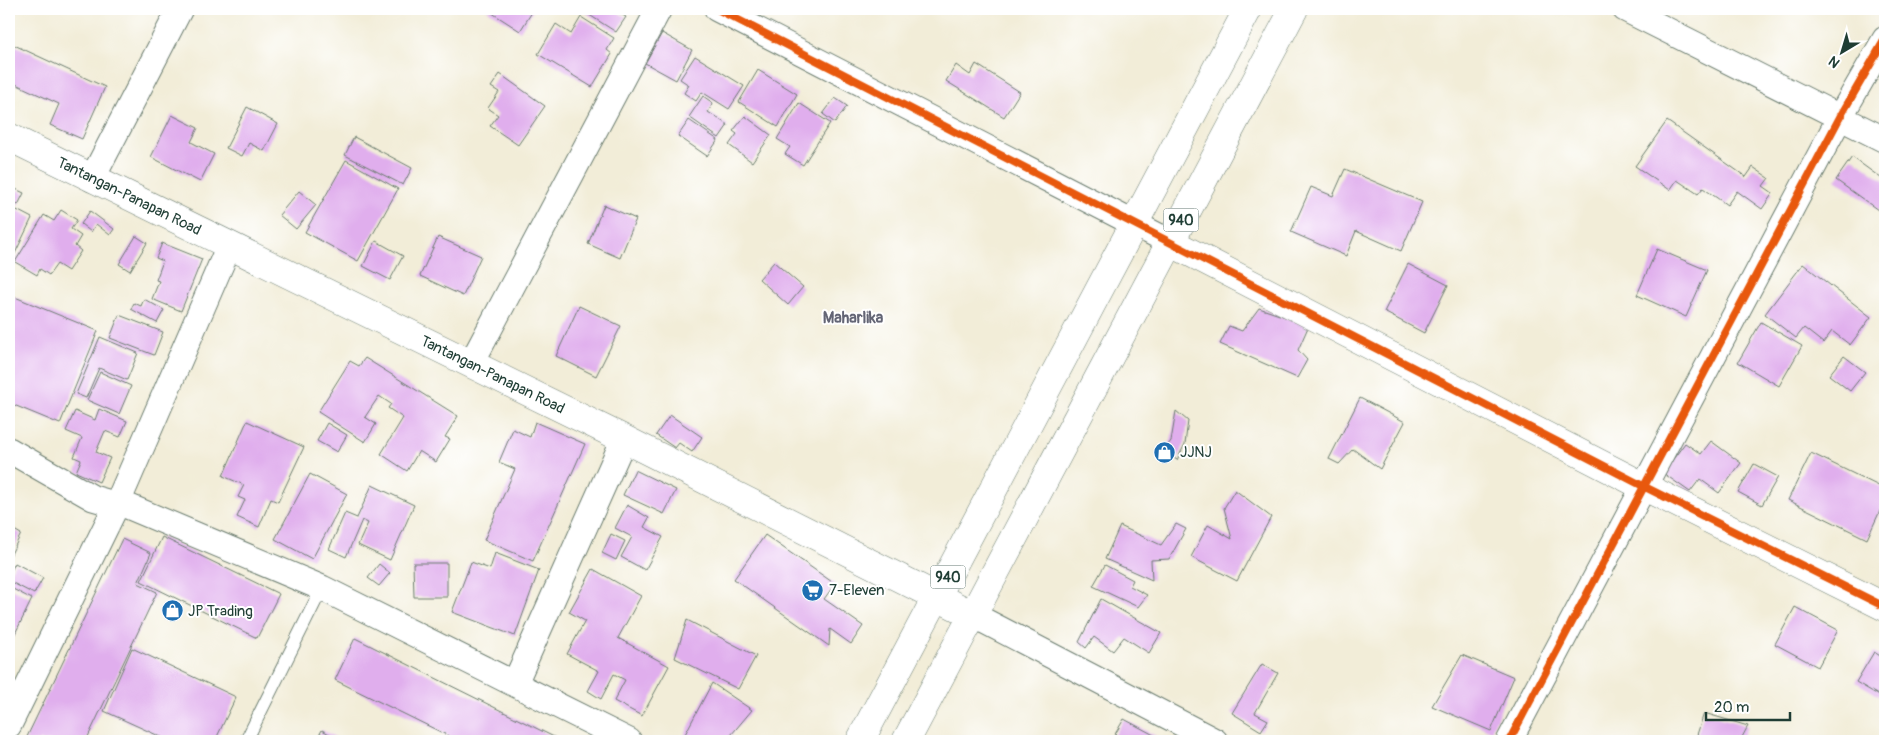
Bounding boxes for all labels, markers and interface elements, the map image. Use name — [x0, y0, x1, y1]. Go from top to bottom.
north arrow — [1816, 28, 1866, 78]
text: N — [1825, 52, 1843, 71]
street label: Tantangan-Panapan Road — [54, 153, 204, 240]
road number: 940 — [1164, 208, 1198, 232]
district label: Maharlika — [823, 308, 884, 328]
street label: Tantangan-Panapan Road — [417, 332, 568, 418]
shop icon: JJNJ — [1152, 440, 1176, 464]
place label: JJNJ — [1180, 443, 1212, 462]
road number: 940 — [930, 566, 966, 588]
supermarket icon: 7-Eleven — [801, 578, 825, 602]
place label: 7-Eleven — [829, 581, 884, 600]
shop icon: JP Trading — [160, 599, 184, 623]
place label: JP Trading — [188, 602, 253, 621]
scale bar — [1706, 690, 1790, 722]
text: 20 m — [1714, 698, 1749, 717]

